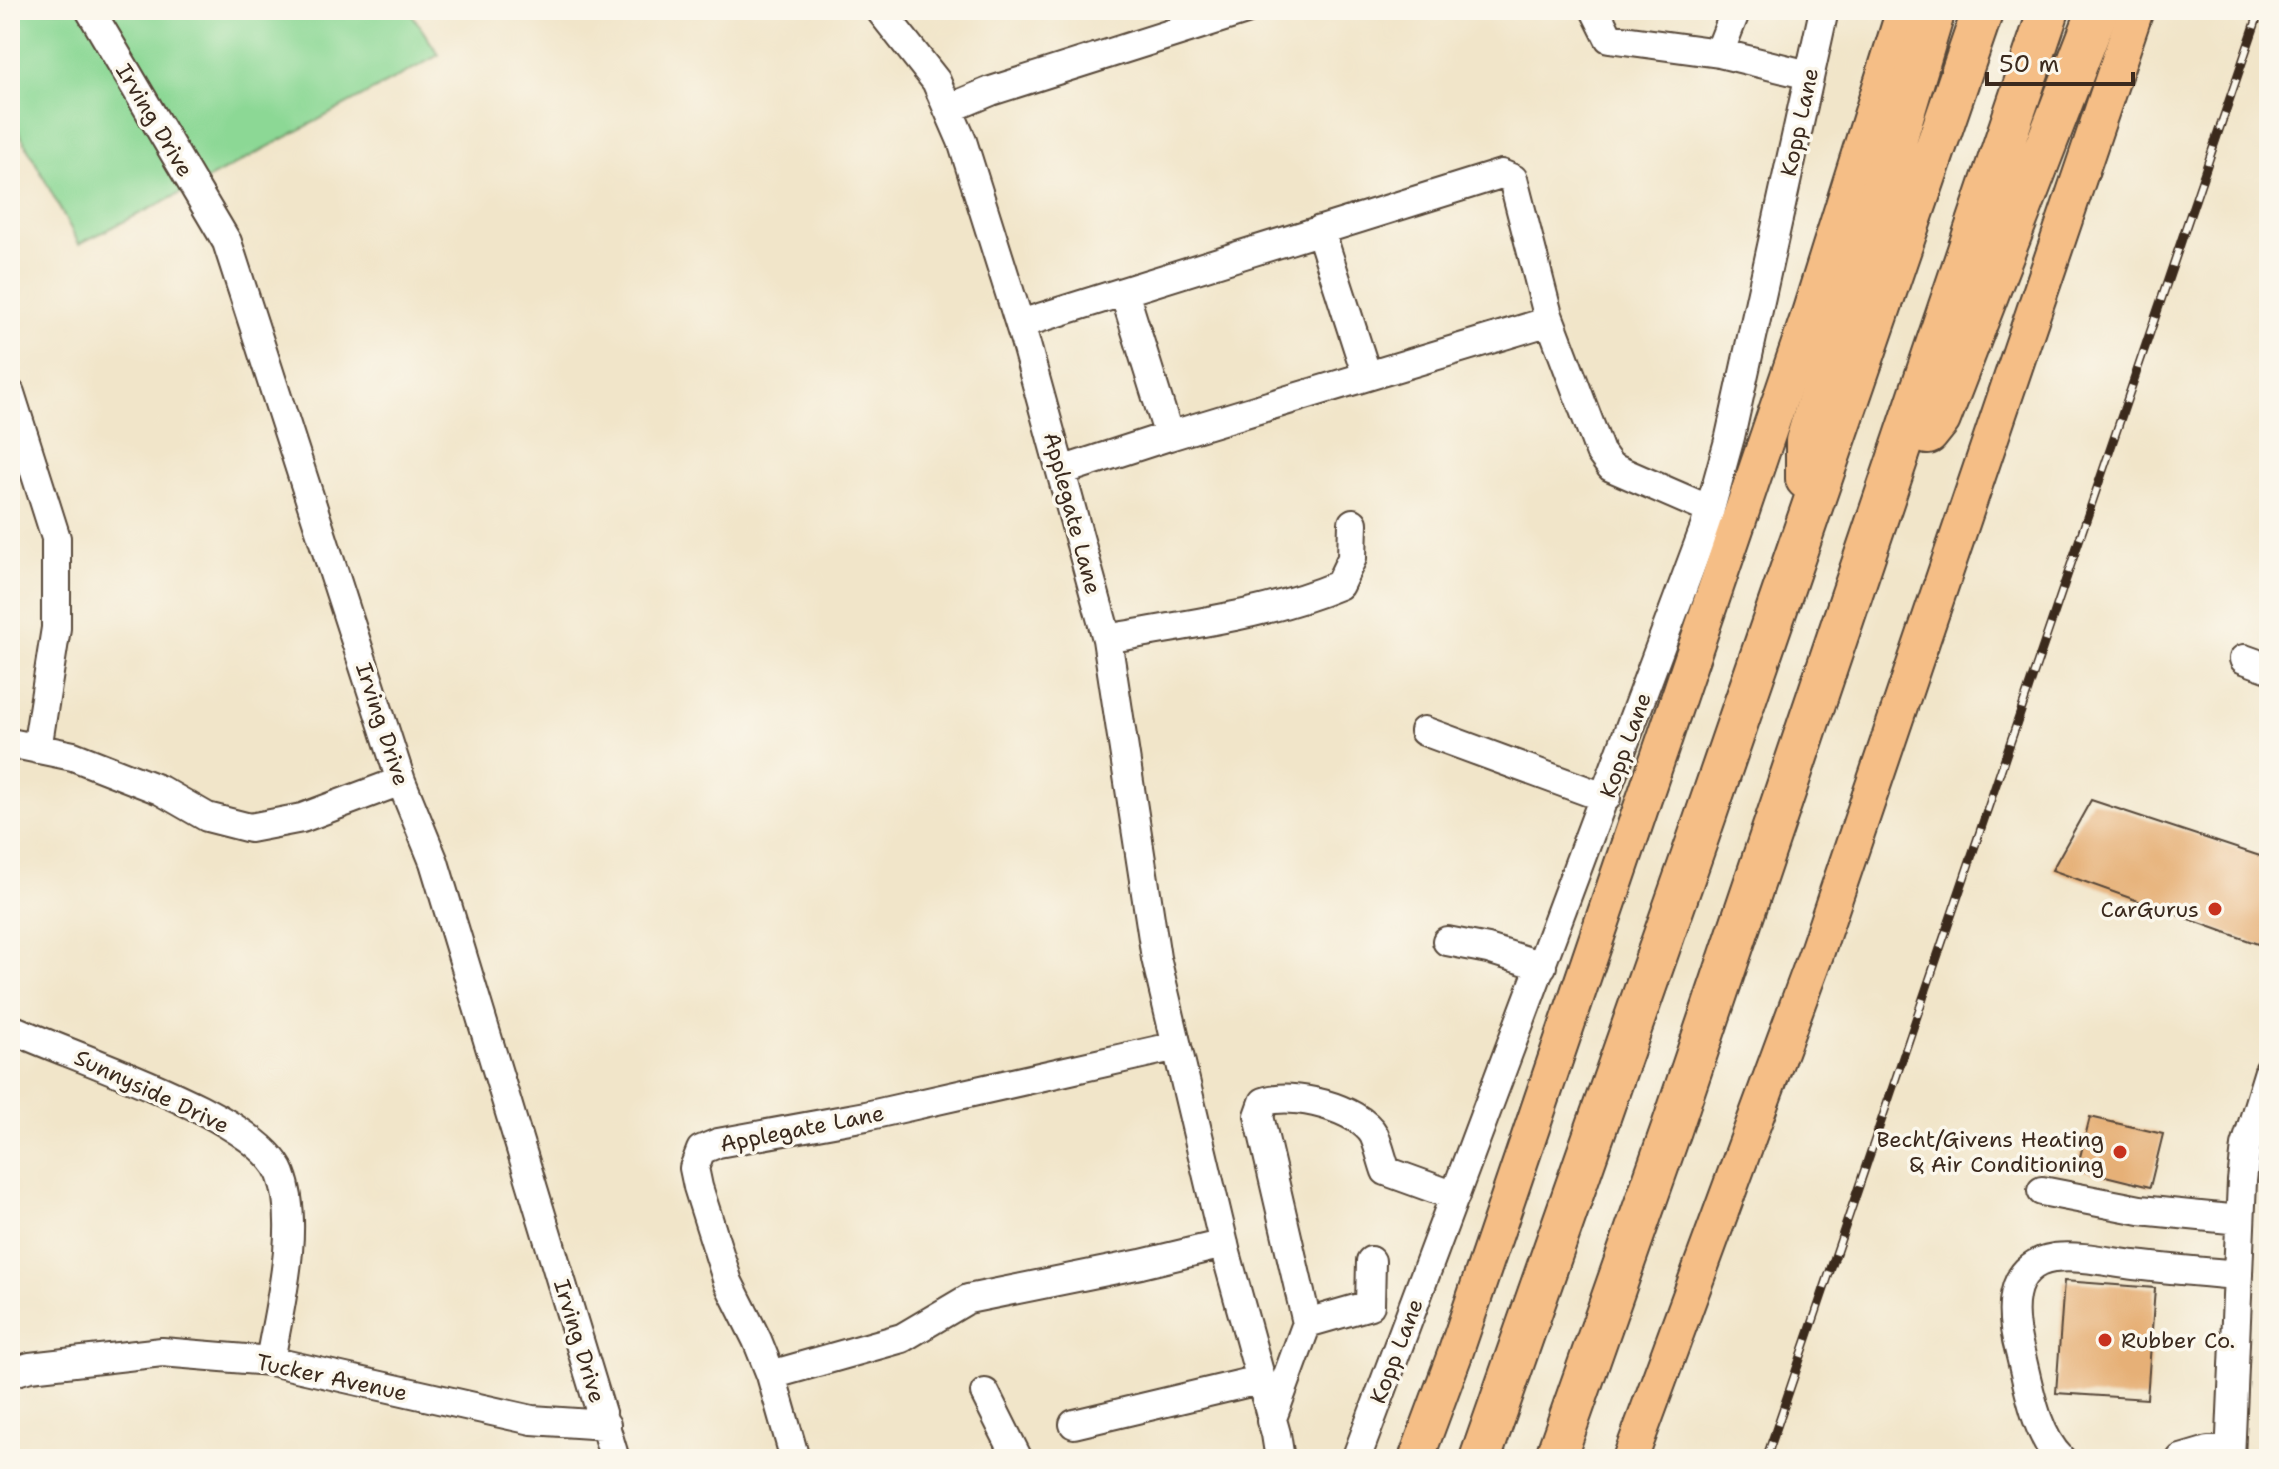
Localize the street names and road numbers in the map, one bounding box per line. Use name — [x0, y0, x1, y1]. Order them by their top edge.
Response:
street label: Irving Drive — [109, 58, 200, 182]
street label: Kopp Lane — [1774, 65, 1825, 179]
street label: Applegate Lane — [1037, 429, 1108, 597]
street label: Irving Drive — [349, 659, 416, 789]
street label: Kopp Lane — [1593, 688, 1658, 802]
street label: Sunnyside Drive — [70, 1043, 234, 1140]
street label: Applegate Lane — [718, 1098, 887, 1159]
street label: Irving Drive — [547, 1276, 612, 1406]
street label: Kopp Lane — [1363, 1295, 1430, 1408]
street label: Tucker Avenue — [254, 1347, 410, 1408]

